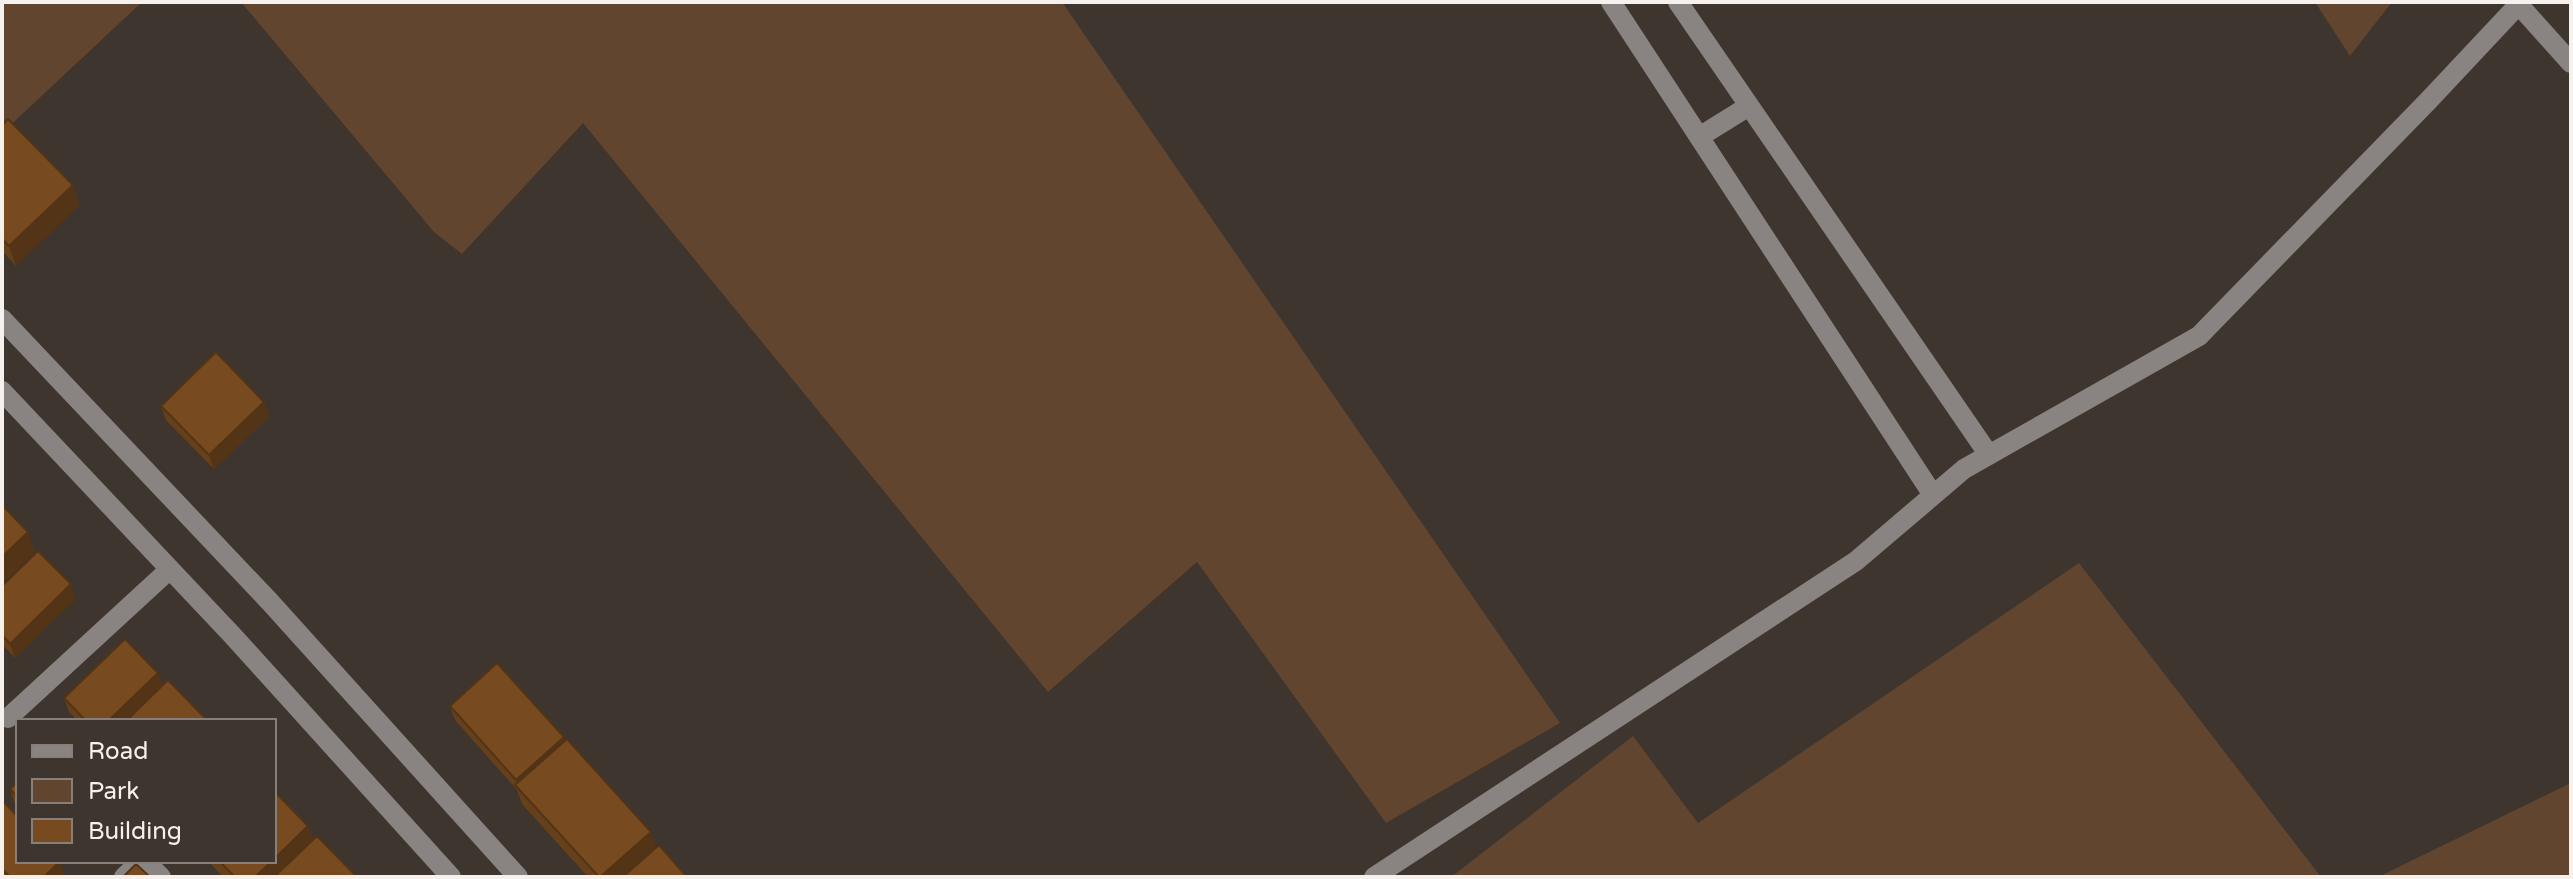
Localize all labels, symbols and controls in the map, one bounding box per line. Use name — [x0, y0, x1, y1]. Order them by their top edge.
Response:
legend — [16, 719, 276, 863]
text: Road — [88, 737, 148, 766]
text: Park — [88, 777, 139, 806]
text: Building — [88, 817, 182, 846]

